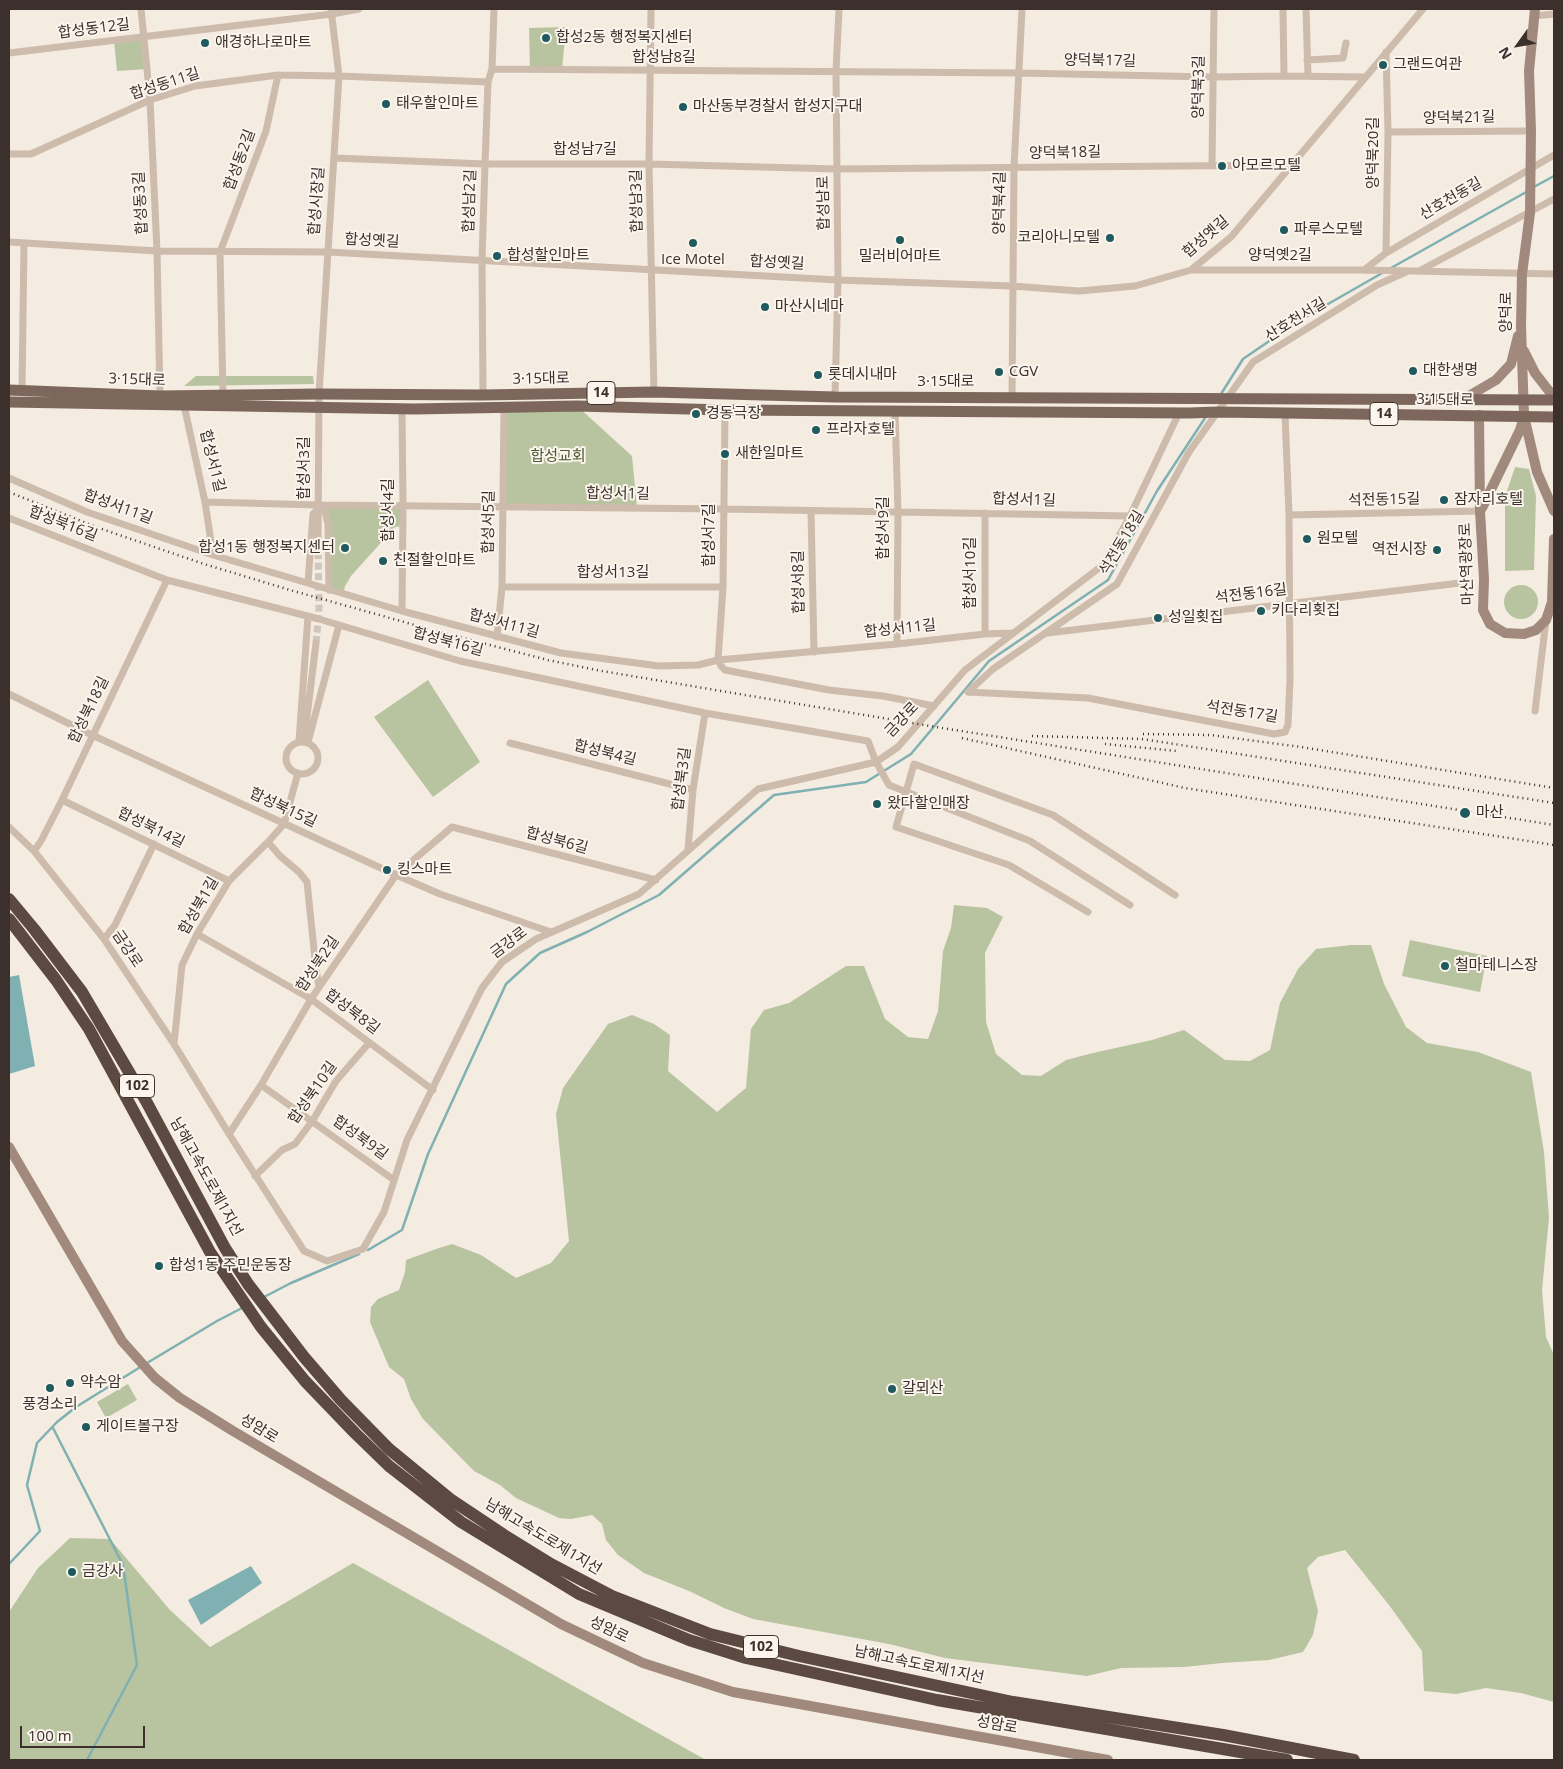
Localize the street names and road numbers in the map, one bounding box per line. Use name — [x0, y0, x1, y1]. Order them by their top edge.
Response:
street label: 합성동12길 — [57, 16, 131, 42]
street label: 합성남8길 — [632, 49, 696, 67]
street label: 양덕북17길 — [1064, 51, 1136, 71]
street label: 양덕북3길 — [1189, 55, 1209, 119]
street label: 합성동11길 — [128, 64, 202, 104]
street label: 양덕북21길 — [1423, 108, 1495, 128]
street label: 양덕북20길 — [1365, 117, 1383, 189]
street label: 합성동2길 — [221, 127, 259, 193]
street label: 합성남7길 — [553, 141, 617, 159]
street label: 양덕북18길 — [1029, 143, 1101, 163]
street label: 합성시장길 — [306, 166, 328, 236]
street label: 합성남2길 — [460, 169, 480, 233]
street label: 합성남3길 — [627, 169, 647, 233]
street label: 합성동3길 — [130, 171, 152, 235]
street label: 양덕북4길 — [990, 171, 1010, 235]
street label: 산호천동길 — [1417, 174, 1485, 224]
street label: 합성남로 — [815, 175, 833, 231]
street label: 합성옛길 — [1179, 212, 1233, 262]
street label: 합성옛길 — [344, 231, 400, 251]
street label: 양덕옛2길 — [1248, 247, 1312, 265]
street label: 합성옛길 — [749, 253, 805, 273]
street label: 양덕로 — [1498, 291, 1516, 333]
street label: 산호천서길 — [1262, 294, 1330, 346]
street label: 3·15대로 — [108, 370, 166, 390]
street label: 3·15대로 — [512, 370, 570, 388]
street label: 3·15대로 — [917, 373, 975, 391]
road number: 14 — [587, 382, 615, 404]
street label: 3·15대로 — [1416, 391, 1474, 409]
road number: 14 — [1370, 402, 1398, 426]
street label: 합성서1길 — [196, 428, 228, 494]
street label: 합성서3길 — [296, 436, 314, 500]
street label: 합성서4길 — [380, 478, 398, 542]
street label: 합성서1길 — [586, 484, 650, 504]
street label: 합성서11길 — [81, 486, 155, 528]
street label: 합성서5길 — [479, 490, 499, 554]
street label: 합성서1길 — [992, 490, 1056, 510]
street label: 석전동15길 — [1348, 490, 1420, 510]
street label: 합성서9길 — [875, 496, 893, 560]
street label: 합성북16길 — [26, 503, 100, 545]
street label: 합성서7길 — [701, 503, 719, 567]
street label: 석전동18길 — [1096, 507, 1148, 579]
street label: 마산역광장로 — [1457, 522, 1477, 606]
street label: 합성서10길 — [962, 537, 980, 609]
street label: 합성서8길 — [789, 550, 809, 614]
street label: 합성서13길 — [577, 564, 649, 582]
street label: 석전동16길 — [1214, 581, 1288, 607]
street label: 합성서11길 — [467, 606, 541, 642]
street label: 합성서11길 — [863, 616, 937, 642]
street label: 합성북16길 — [411, 624, 485, 660]
street label: 합성북18길 — [65, 674, 113, 746]
street label: 석전동17길 — [1205, 697, 1279, 727]
street label: 금강로 — [881, 699, 923, 741]
street label: 합성북4길 — [572, 737, 638, 769]
street label: 합성북3길 — [669, 746, 695, 812]
street label: 합성북15길 — [246, 785, 320, 831]
street label: 합성북14길 — [115, 804, 187, 852]
street label: 합성북6길 — [524, 824, 590, 858]
street label: 합성북1길 — [175, 874, 223, 938]
street label: 금강로 — [487, 923, 531, 963]
street label: 금강로 — [108, 927, 146, 971]
street label: 합성북2길 — [293, 933, 343, 995]
street label: 합성북8길 — [321, 986, 383, 1038]
street label: 합성북10길 — [285, 1058, 341, 1128]
road number: 102 — [120, 1074, 154, 1098]
street label: 합성북9길 — [329, 1112, 391, 1164]
street label: 남해고속도로제1지선 — [166, 1115, 246, 1239]
street label: 성암로 — [237, 1411, 281, 1447]
street label: 남해고속도로제1지선 — [481, 1495, 605, 1579]
street label: 성암로 — [586, 1613, 632, 1647]
road number: 102 — [744, 1635, 778, 1658]
street label: 남해고속도로제1지선 — [852, 1642, 986, 1688]
street label: 성암로 — [975, 1713, 1019, 1737]

